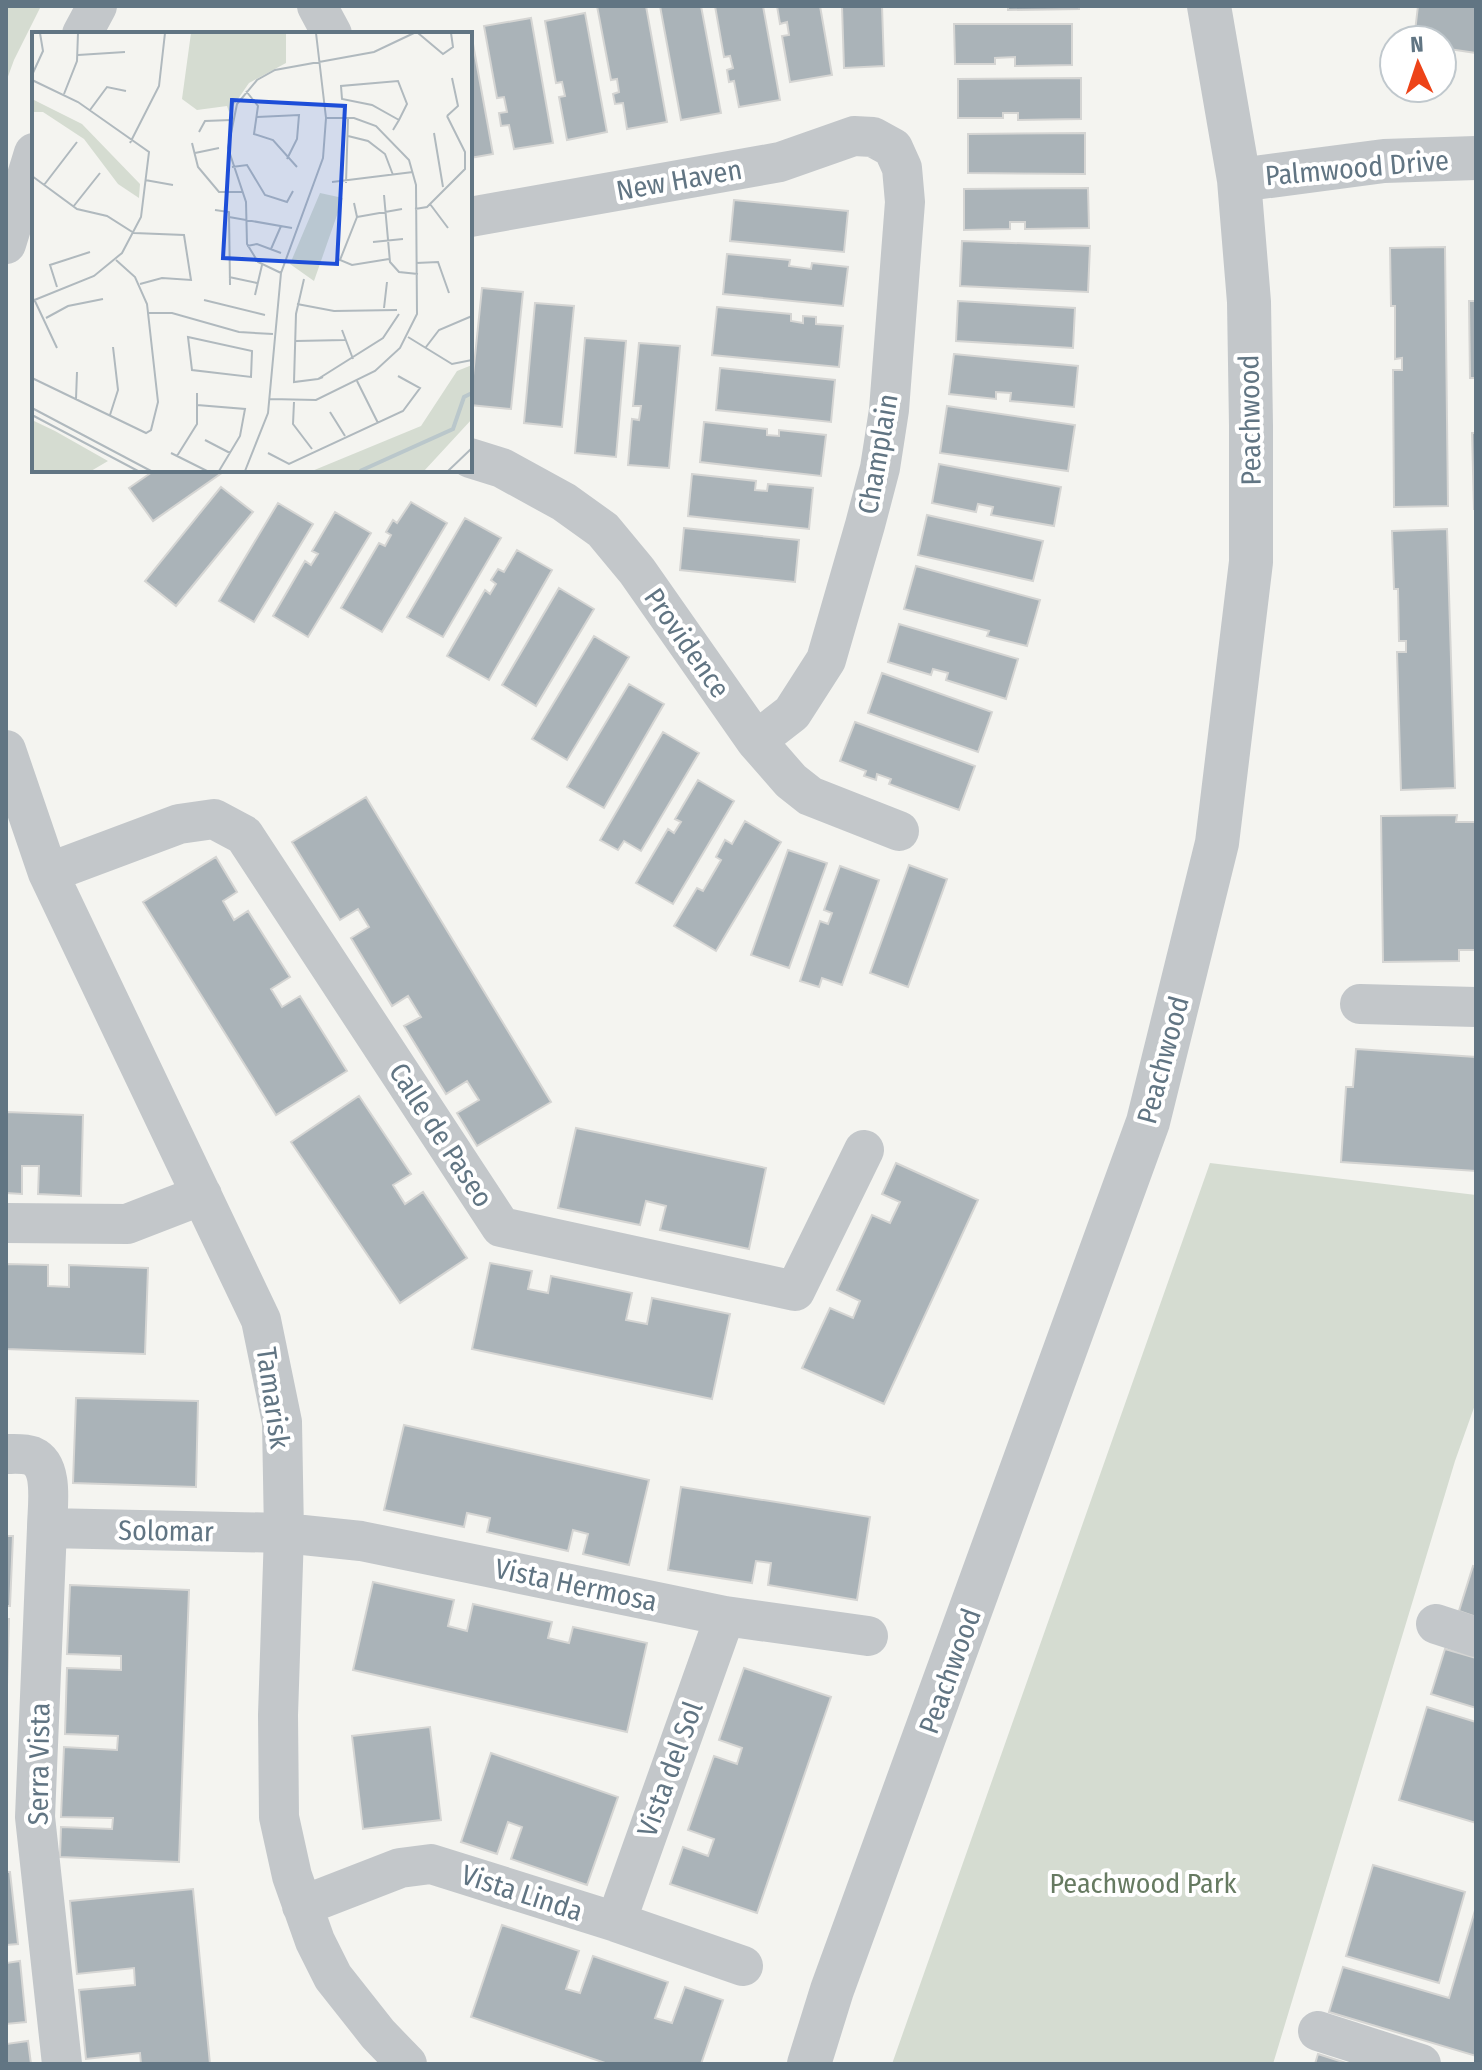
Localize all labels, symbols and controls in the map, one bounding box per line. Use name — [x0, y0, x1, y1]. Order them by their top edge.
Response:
north arrow — [1378, 24, 1458, 104]
text: N — [1410, 31, 1424, 58]
inset map — [32, 32, 472, 472]
street label: Palmwood Drive — [1264, 144, 1450, 192]
street label: New Haven — [614, 153, 744, 207]
street label: Peachwood — [1232, 354, 1268, 486]
street label: Champlain — [851, 391, 905, 517]
street label: Providence — [637, 582, 737, 704]
street label: Peachwood — [1130, 993, 1196, 1127]
street label: Calle de Paseo — [382, 1057, 500, 1213]
street label: Tamarisk — [250, 1345, 297, 1452]
street label: Solomar — [118, 1514, 214, 1548]
street label: Vista Hermosa — [492, 1552, 660, 1618]
street label: Peachwood — [912, 1604, 988, 1738]
street label: Vista del Sol — [630, 1697, 710, 1841]
street label: Serra Vista — [21, 1702, 57, 1826]
street label: Vista Linda — [457, 1858, 587, 1928]
park label: Peachwood Park — [1050, 1867, 1237, 1900]

